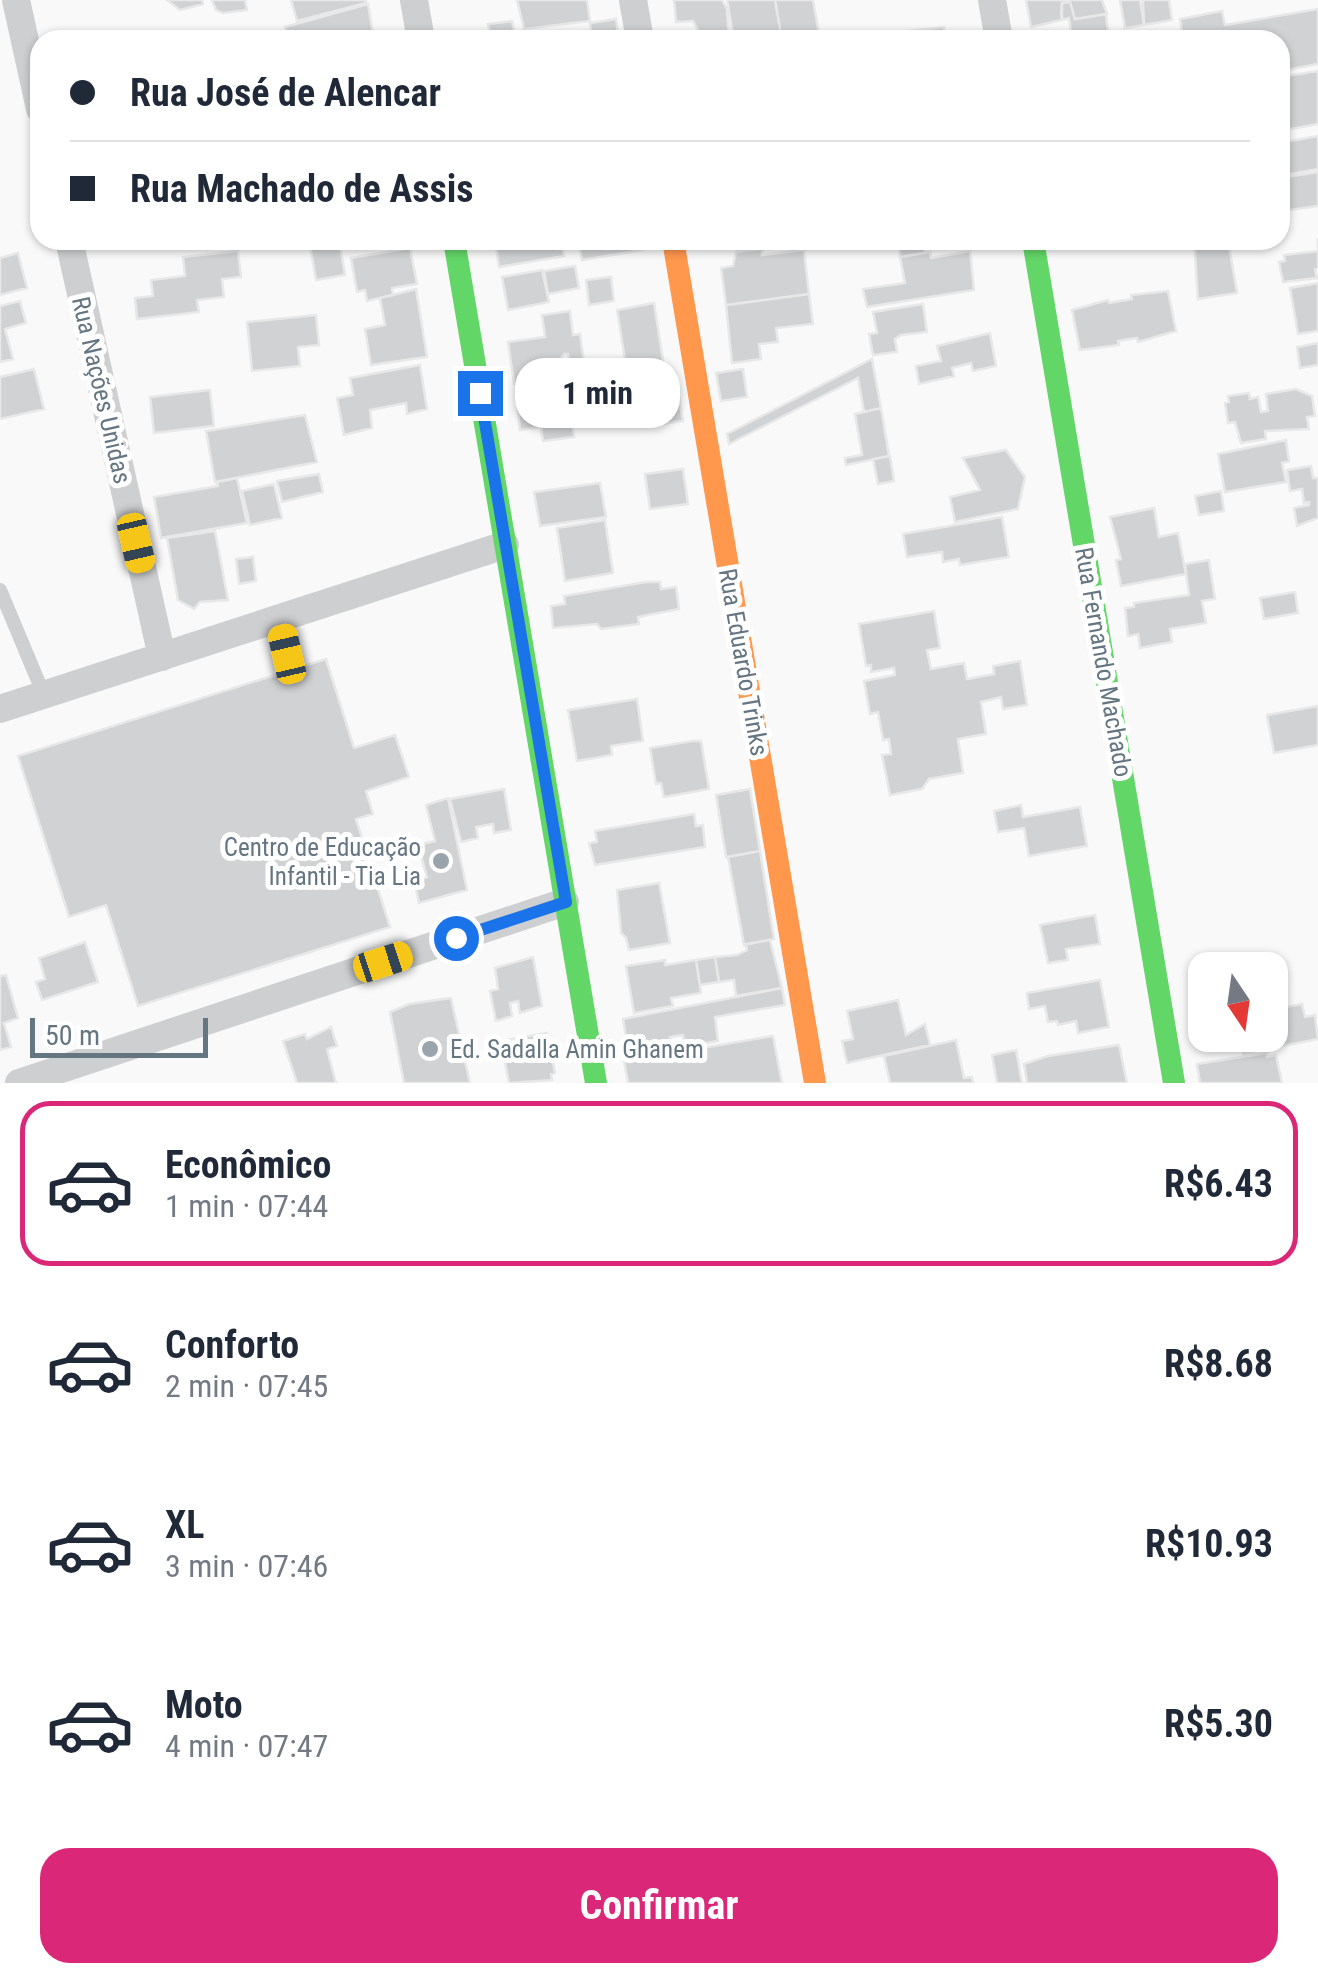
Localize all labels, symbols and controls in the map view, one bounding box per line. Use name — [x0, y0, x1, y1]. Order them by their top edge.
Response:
text: Rua José de Alencar — [130, 71, 441, 115]
text: Rua Machado de Assis — [130, 167, 473, 211]
street label: Rua Nações Unidas — [66, 294, 137, 487]
callout: 1 min — [515, 358, 680, 428]
route end — [458, 371, 503, 416]
text: 1 min — [562, 374, 633, 412]
car — [115, 510, 157, 576]
street label: Rua Fernando Machado — [1069, 545, 1138, 779]
street label: Rua Eduardo Trinks — [713, 566, 774, 758]
car — [266, 621, 308, 687]
place label: Centro de Educação Infantil - Tia Lia — [224, 833, 421, 891]
marker: Centro de Educação Infantil - Tia Lia — [430, 850, 452, 872]
route start — [434, 916, 479, 961]
car — [350, 938, 416, 986]
north arrow — [1188, 952, 1288, 1052]
map controls — [1188, 952, 1288, 1052]
scale bar — [30, 1013, 208, 1058]
text: 50 m — [45, 1019, 100, 1052]
place label: Ed. Sadalla Amin Ghanem — [450, 1035, 704, 1064]
marker: Ed. Sadalla Amin Ghanem — [419, 1038, 441, 1060]
icon: car — [45, 1139, 135, 1229]
text: Econômico — [165, 1143, 331, 1187]
text: R$6.43 — [1164, 1162, 1273, 1206]
text: 1 min · 07:44 — [165, 1187, 328, 1225]
icon: car — [45, 1319, 135, 1409]
text: Conforto — [165, 1323, 299, 1367]
text: R$8.68 — [1164, 1342, 1273, 1386]
text: 2 min · 07:45 — [165, 1367, 328, 1405]
icon: car — [45, 1499, 135, 1589]
text: XL — [165, 1503, 204, 1547]
text: R$10.93 — [1145, 1522, 1273, 1566]
text: 3 min · 07:46 — [165, 1547, 328, 1585]
icon: car — [45, 1679, 135, 1769]
text: Moto — [165, 1683, 243, 1727]
text: R$5.30 — [1164, 1702, 1273, 1746]
text: 4 min · 07:47 — [165, 1727, 328, 1765]
button: Confirmar — [40, 1848, 1278, 1963]

